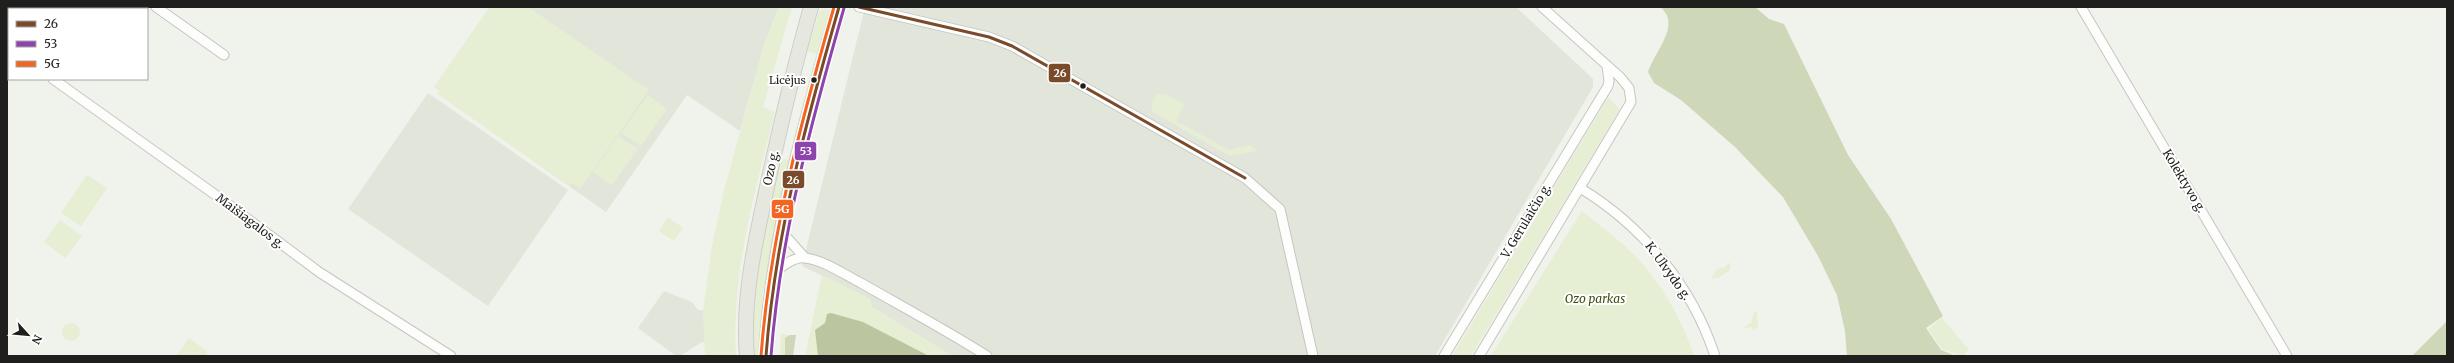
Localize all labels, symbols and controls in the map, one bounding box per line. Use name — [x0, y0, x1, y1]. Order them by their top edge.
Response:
legend — [8, 8, 148, 80]
text: 26 — [44, 16, 58, 31]
text: 53 — [44, 36, 57, 51]
text: 5G — [44, 56, 60, 71]
line badge: 26 — [1048, 63, 1071, 83]
text: 26 — [1053, 66, 1067, 80]
place label: Licėjus — [769, 73, 806, 87]
marker: Licėjus — [809, 75, 819, 85]
unlabelled marker — [1078, 81, 1088, 91]
line badge: 53 — [794, 141, 817, 161]
text: 53 — [800, 144, 812, 158]
street label: Kolektyvo g. — [2160, 146, 2209, 215]
street label: Ozo g. — [760, 149, 781, 187]
line badge: 26 — [782, 170, 805, 189]
text: 26 — [786, 173, 800, 187]
street label: V. Gerulaičio g. — [1497, 181, 1554, 262]
street label: Maišiagalos g. — [213, 190, 287, 251]
line badge: 5G — [771, 199, 794, 219]
text: 5G — [775, 202, 789, 216]
street label: K. Ulvydo g. — [1642, 239, 1694, 303]
park label: Ozo parkas — [1565, 291, 1625, 306]
north arrow — [8, 315, 48, 355]
text: N — [29, 332, 45, 347]

